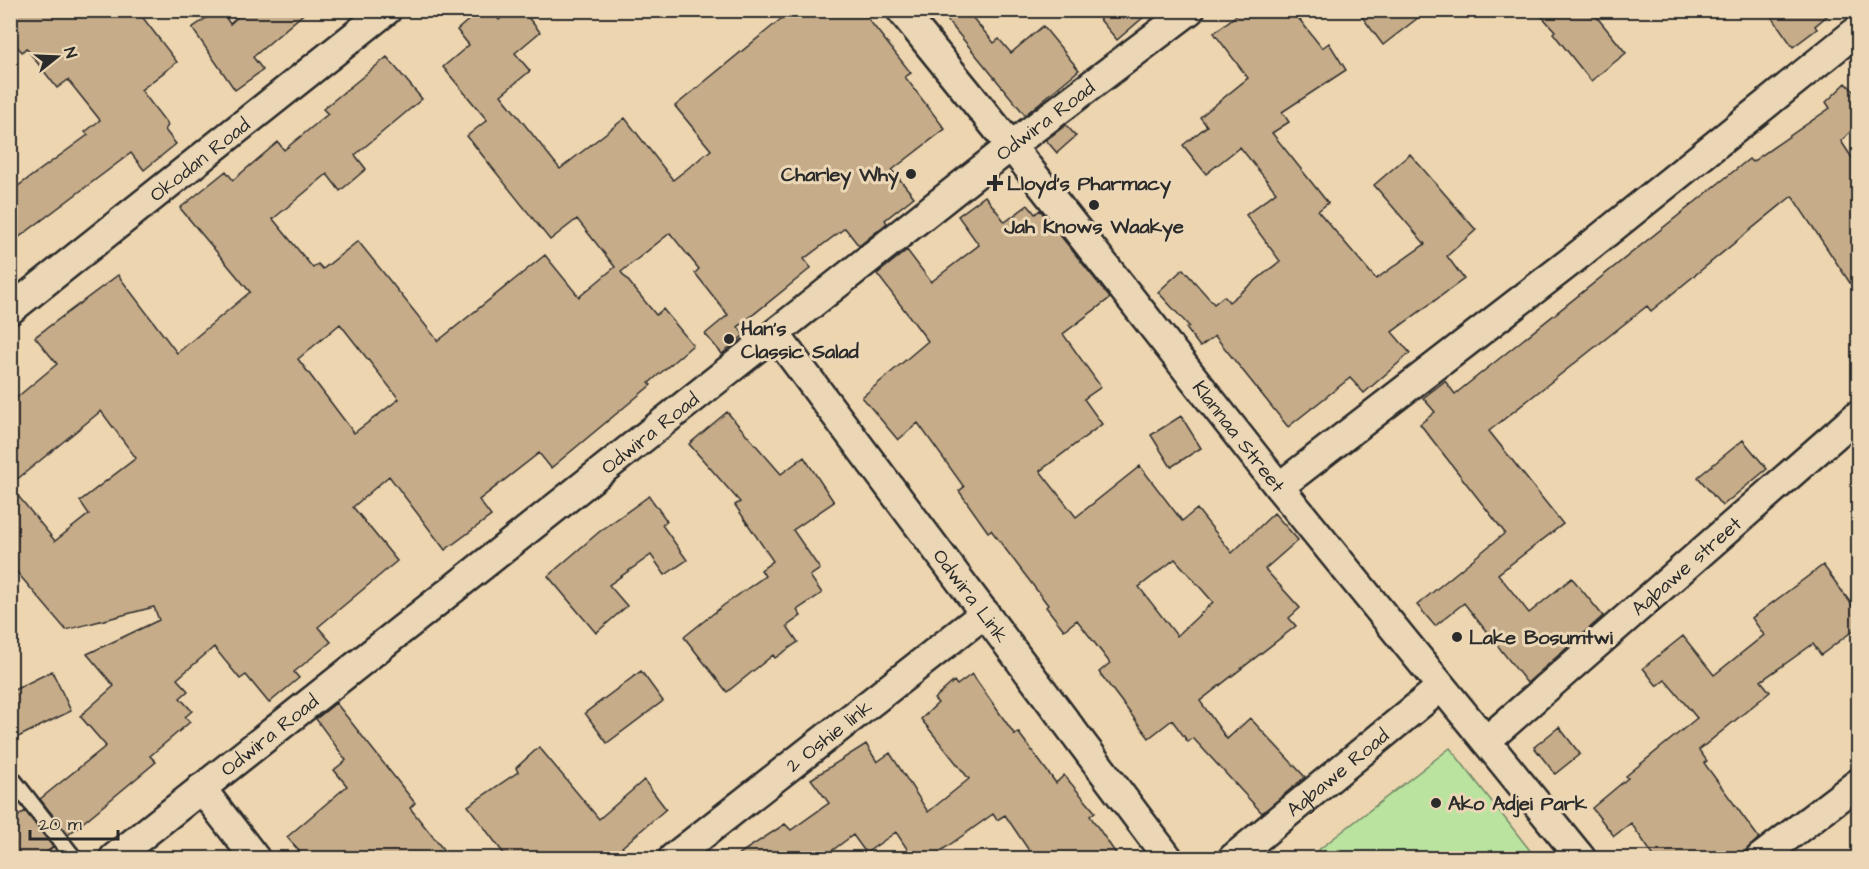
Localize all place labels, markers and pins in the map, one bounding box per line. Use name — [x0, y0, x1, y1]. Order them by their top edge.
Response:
place label: Charley Why — [781, 161, 899, 190]
marker: Charley Why — [904, 167, 918, 181]
place label: Lloyd's Pharmacy — [1007, 170, 1171, 199]
marker: Lloyd's Pharmacy — [988, 176, 1002, 190]
marker: Jah Knows Waakye — [1087, 198, 1101, 212]
place label: Jah Knows Waakye — [1003, 213, 1184, 242]
place label: Han's Classic Salad — [741, 315, 860, 366]
marker: Han's Classic Salad — [722, 332, 736, 346]
place label: Lake Bosumtwi — [1469, 624, 1614, 652]
marker: Lake Bosumtwi — [1450, 630, 1464, 644]
place label: Ako Adjei Park — [1448, 790, 1588, 818]
marker: Ako Adjei Park — [1429, 796, 1443, 810]

